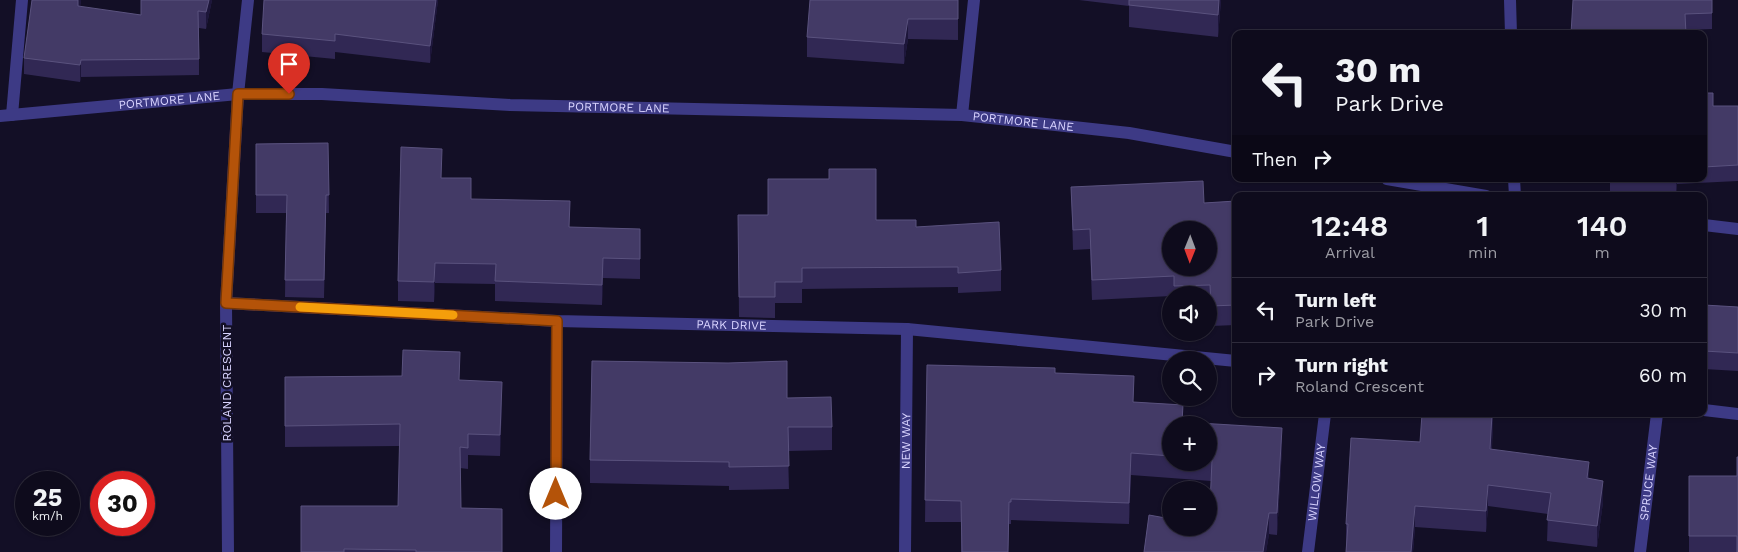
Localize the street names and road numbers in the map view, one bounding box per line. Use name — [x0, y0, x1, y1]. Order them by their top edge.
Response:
street label: PORTMORE LANE — [118, 89, 221, 112]
street label: PORTMORE LANE — [568, 99, 670, 116]
street label: PORTMORE LANE — [972, 109, 1075, 134]
street label: PARK DRIVE — [696, 317, 767, 333]
street label: ROLAND CRESCENT — [220, 324, 234, 442]
street label: NEW WAY — [899, 413, 913, 469]
street label: WILLOW WAY — [1305, 443, 1328, 522]
street label: SPRUCE WAY — [1637, 444, 1660, 521]

